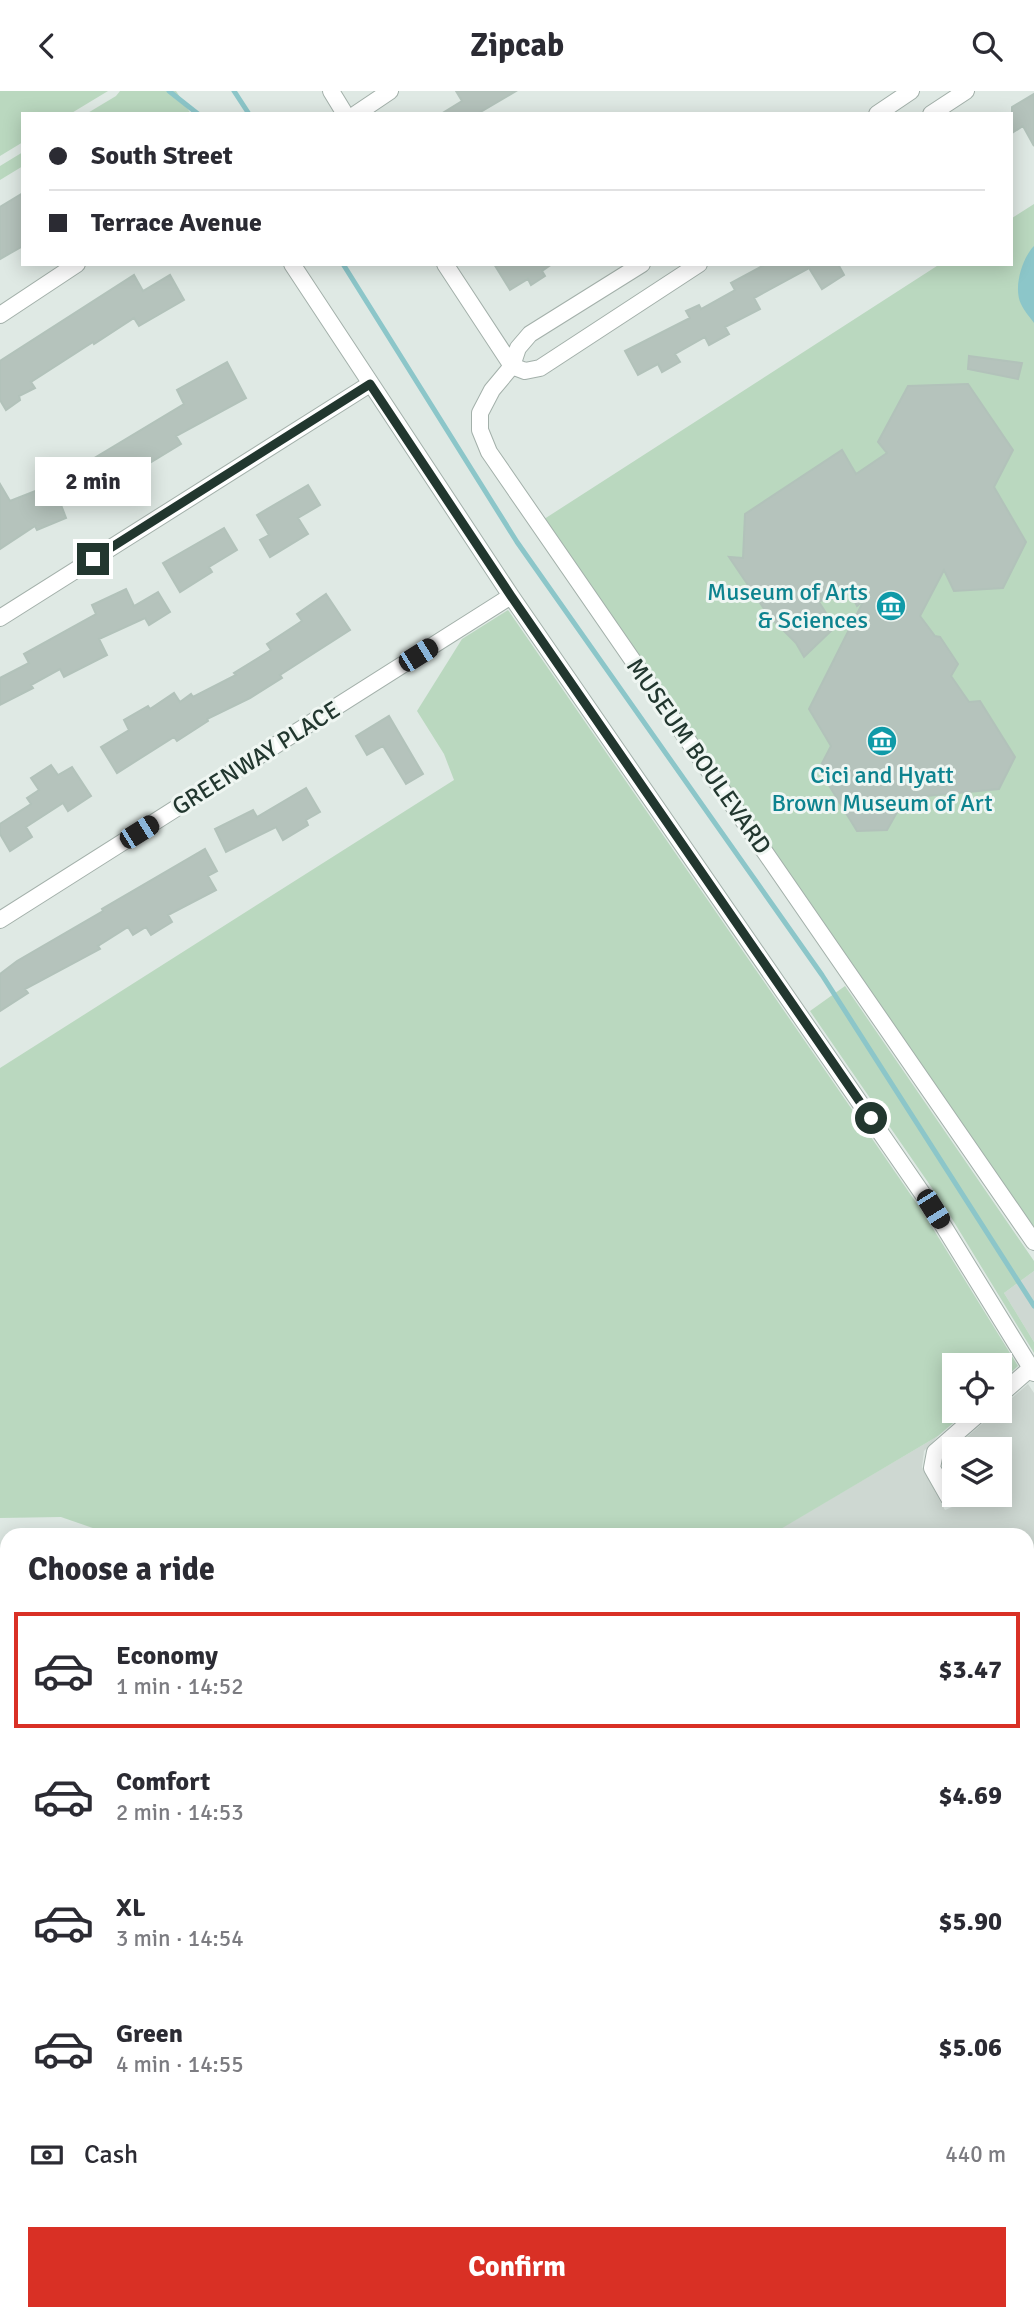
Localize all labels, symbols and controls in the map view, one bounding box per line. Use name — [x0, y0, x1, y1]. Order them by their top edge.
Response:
text: Zipcab — [470, 26, 564, 65]
icon: back — [28, 27, 66, 65]
icon: search — [968, 27, 1006, 65]
text: South Street — [91, 140, 233, 172]
text: Terrace Avenue — [91, 207, 262, 239]
callout: 2 min — [35, 457, 151, 507]
text: 2 min — [65, 467, 121, 496]
route end — [77, 543, 109, 575]
place label: Museum of Arts & Sciences — [707, 577, 868, 635]
museum icon: Museum of Arts & Sciences — [874, 589, 908, 623]
car — [395, 635, 442, 675]
street label: MUSEUM BOULEVARD — [620, 652, 778, 860]
street label: GREENWAY PLACE — [167, 694, 345, 822]
museum icon: Cici and Hyatt Brown Museum of Art — [865, 724, 899, 758]
place label: Cici and Hyatt Brown Museum of Art — [771, 760, 993, 818]
car — [116, 812, 163, 852]
route start — [855, 1102, 887, 1134]
car — [913, 1186, 954, 1232]
map controls — [942, 1353, 1012, 1507]
button: locate — [942, 1353, 1012, 1423]
button: layers — [942, 1437, 1012, 1507]
text: Choose a ride — [28, 1550, 215, 1589]
icon: car — [32, 1639, 95, 1702]
text: Economy — [116, 1640, 218, 1672]
text: $3.47 — [938, 1654, 1002, 1686]
text: 1 min · 14:52 — [116, 1672, 244, 1701]
icon: car — [32, 1765, 95, 1828]
text: Comfort — [116, 1766, 210, 1798]
text: $4.69 — [938, 1780, 1002, 1812]
text: 2 min · 14:53 — [116, 1798, 244, 1827]
icon: car — [32, 1891, 95, 1954]
text: XL — [116, 1892, 146, 1924]
text: $5.90 — [938, 1906, 1002, 1938]
text: 3 min · 14:54 — [116, 1924, 244, 1953]
icon: car — [32, 2017, 95, 2080]
text: Green — [116, 2018, 183, 2050]
text: $5.06 — [938, 2032, 1002, 2064]
text: 4 min · 14:55 — [116, 2050, 244, 2079]
icon: cash — [28, 2136, 66, 2174]
text: Cash — [84, 2139, 138, 2171]
text: 440 m — [945, 2140, 1006, 2169]
button: Confirm — [28, 2227, 1006, 2307]

